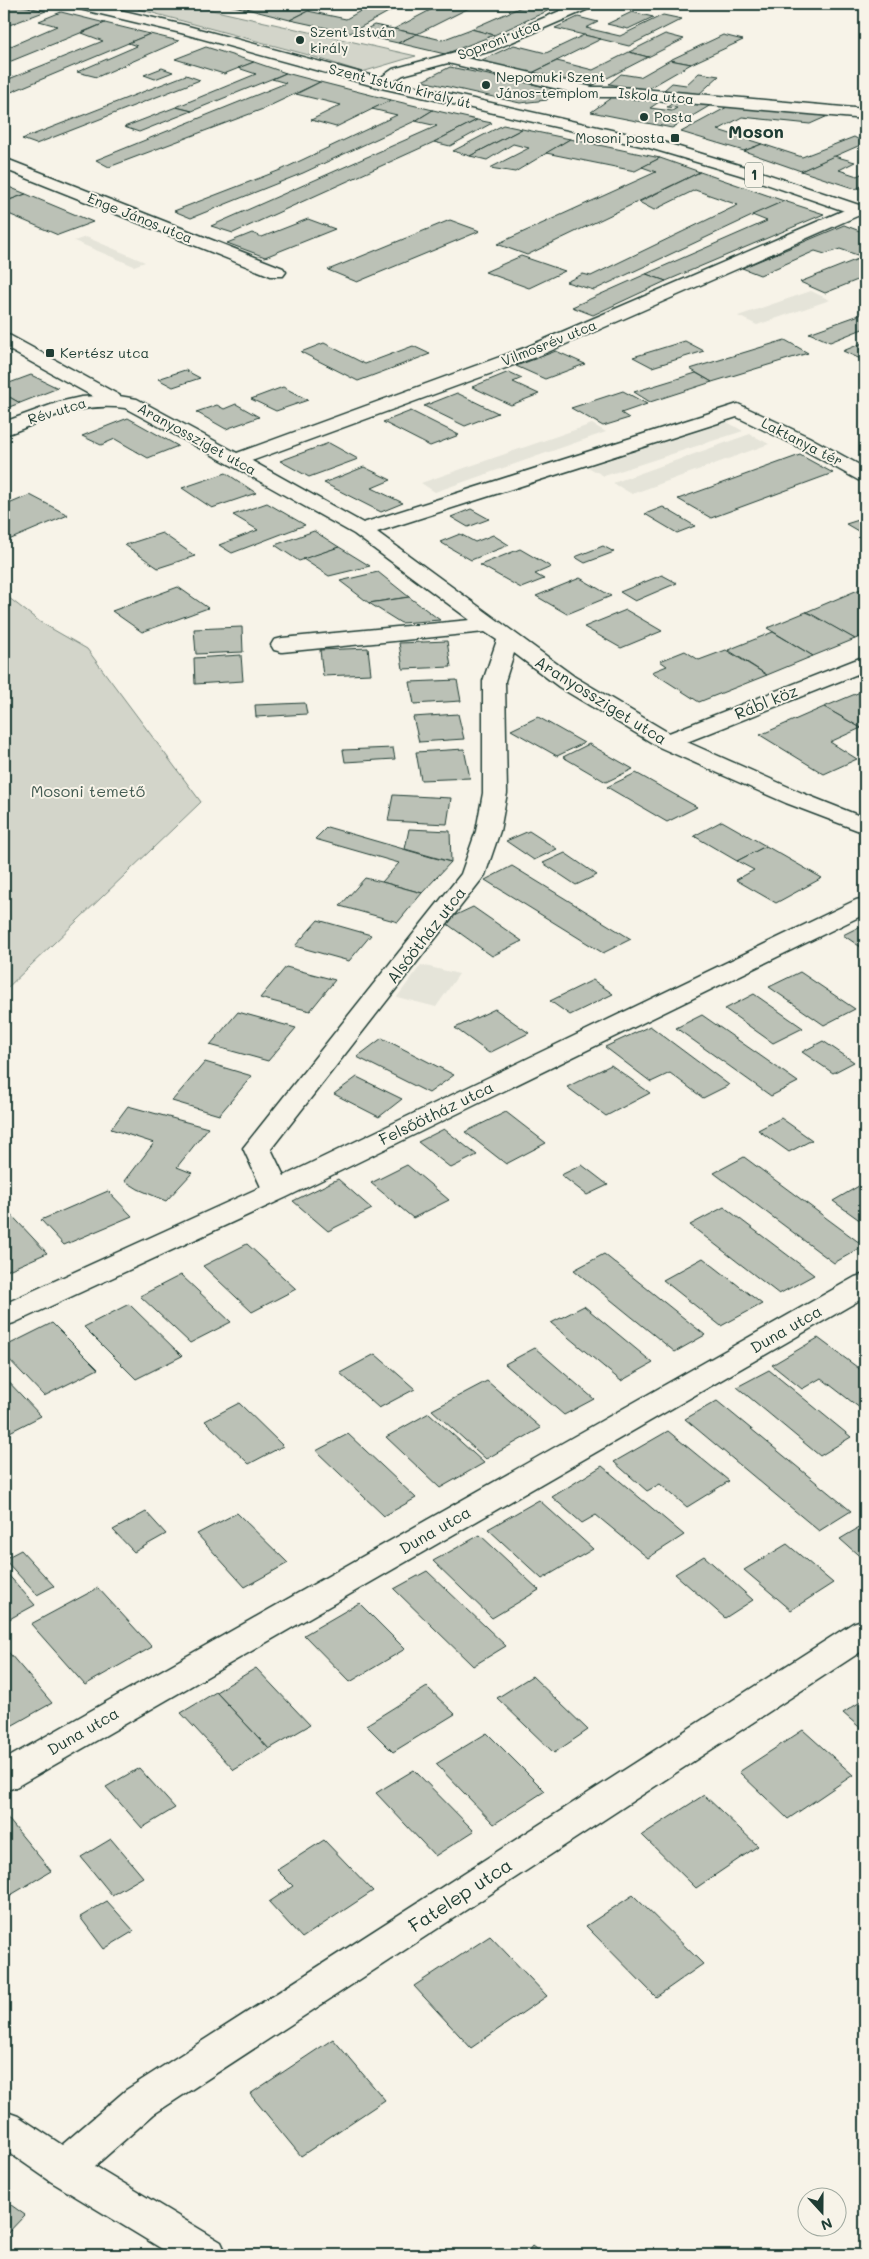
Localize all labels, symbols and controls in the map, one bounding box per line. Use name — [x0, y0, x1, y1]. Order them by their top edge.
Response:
street label: Soproni utca — [455, 15, 543, 64]
place label: Szent István király — [310, 22, 395, 57]
marker: Szent István király — [294, 34, 306, 46]
street label: Szent István király út — [327, 59, 473, 112]
place label: Nepomuki Szent János-templom — [496, 67, 605, 102]
marker: Nepomuki Szent János-templom — [480, 79, 492, 91]
street label: Iskola utca — [617, 83, 695, 108]
place label: Posta — [654, 107, 693, 126]
marker: Posta — [638, 111, 650, 123]
district label: Moson — [728, 119, 784, 143]
place label: Mosoni posta — [575, 128, 665, 147]
marker: Mosoni posta — [669, 132, 681, 144]
road number: 1 — [745, 162, 763, 188]
street label: Enge János utca — [85, 188, 195, 247]
street label: Vilmosrév utca — [498, 315, 599, 370]
place label: Kertész utca — [60, 343, 149, 362]
marker: Kertész utca — [44, 347, 56, 359]
street label: Rév utca — [25, 393, 88, 428]
street label: Aranyossziget utca — [135, 398, 260, 479]
street label: Laktanya tér — [758, 413, 846, 470]
street label: Aranyossziget utca — [531, 650, 671, 749]
street label: Rábl köz — [731, 679, 801, 724]
park label: Mosoni temető — [31, 780, 145, 801]
street label: Alsóötház utca — [381, 882, 470, 987]
street label: Felsőötház utca — [375, 1076, 497, 1149]
street label: Duna utca — [746, 1300, 825, 1357]
street label: Duna utca — [395, 1501, 474, 1558]
street label: Duna utca — [43, 1702, 122, 1759]
street label: Fatelep utca — [403, 1852, 516, 1937]
north arrow — [796, 2186, 846, 2236]
text: N — [818, 2214, 835, 2235]

